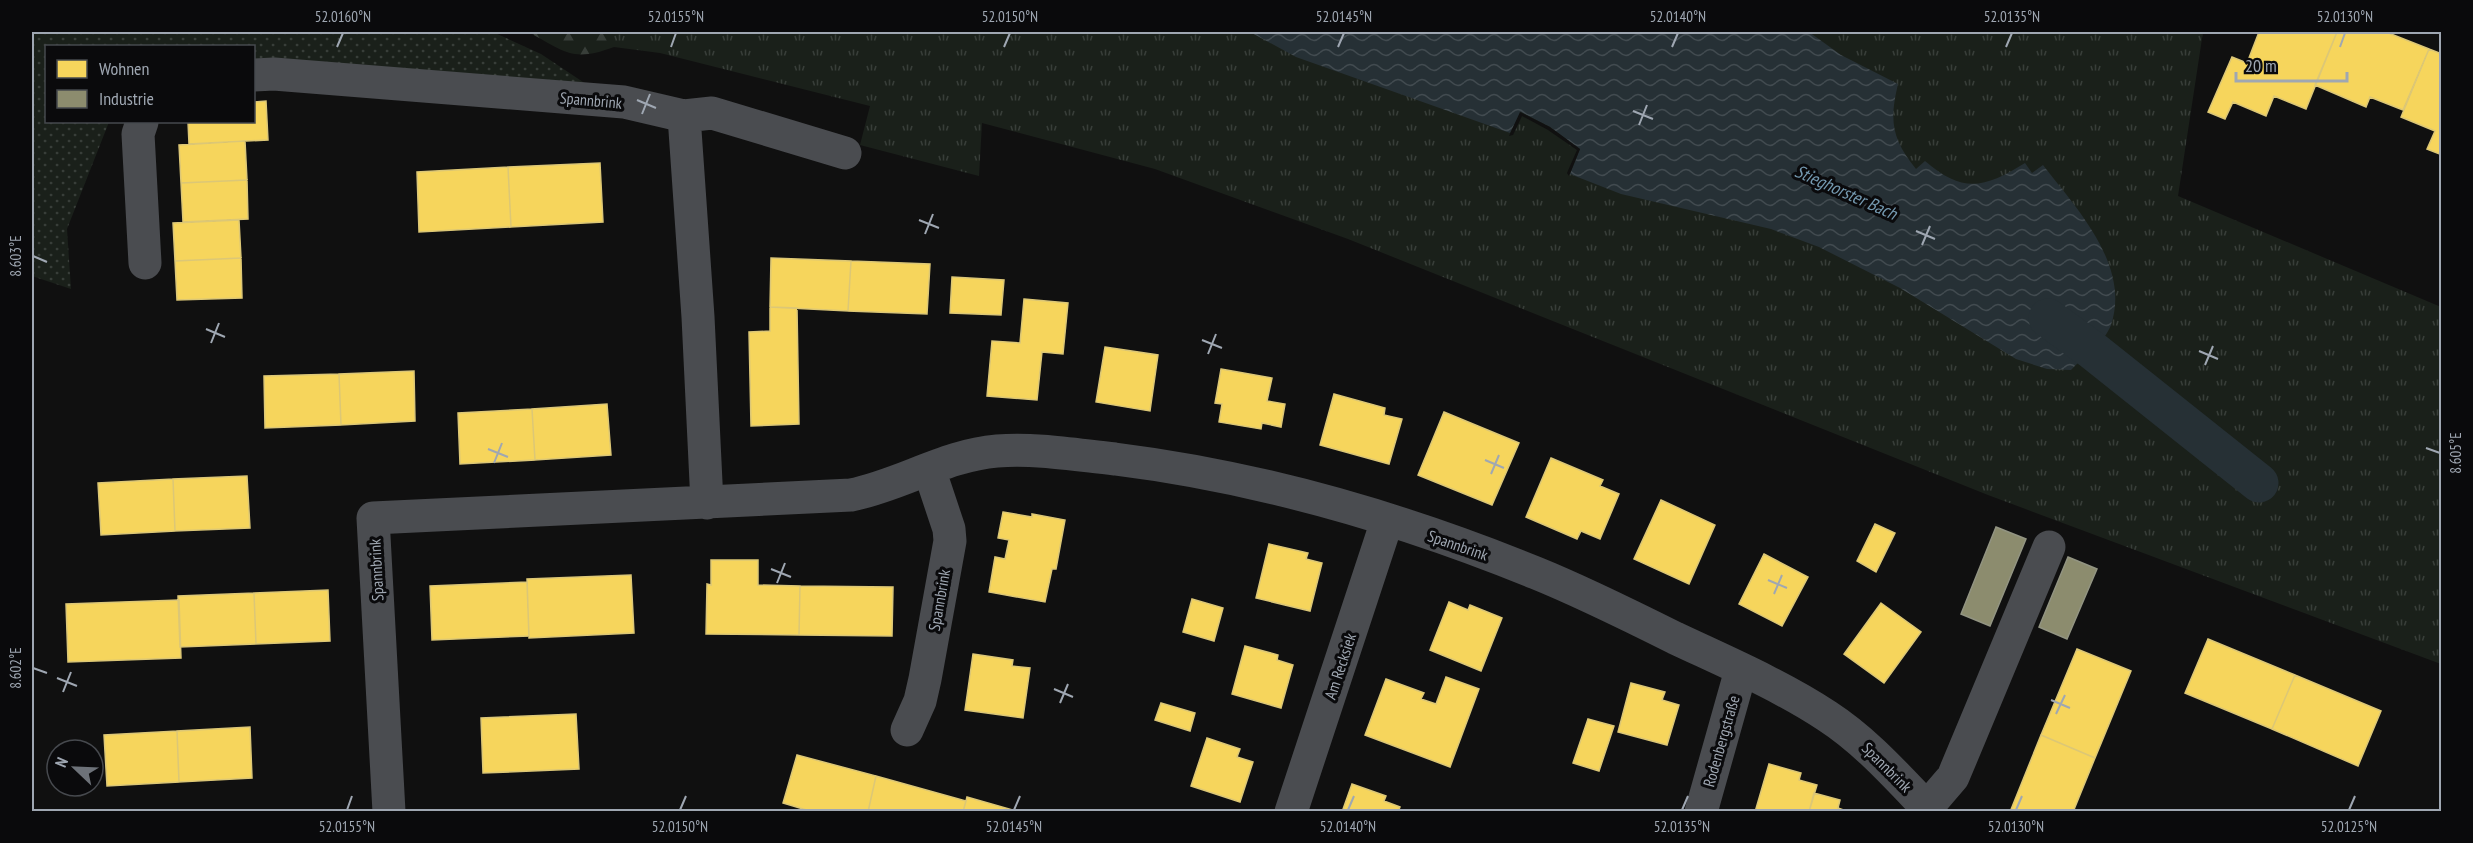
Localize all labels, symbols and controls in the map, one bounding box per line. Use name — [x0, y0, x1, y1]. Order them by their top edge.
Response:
text: 52.0160°N — [315, 7, 371, 26]
text: 52.0155°N — [648, 7, 704, 26]
text: 52.0150°N — [982, 7, 1038, 26]
text: 52.0145°N — [1316, 7, 1372, 26]
text: 52.0140°N — [1650, 7, 1706, 26]
text: 52.0135°N — [1984, 7, 2040, 26]
text: 52.0130°N — [2317, 7, 2373, 26]
legend — [45, 45, 255, 123]
scale bar — [2236, 45, 2347, 83]
text: 20 m — [2245, 54, 2277, 77]
text: Wohnen — [99, 57, 149, 80]
text: Industrie — [99, 87, 154, 110]
street label: Spannbrink — [559, 87, 624, 113]
water label: Stieghorster Bach — [1791, 159, 1902, 225]
text: 8.603°E — [6, 235, 25, 277]
text: 8.605°E — [2446, 432, 2465, 474]
street label: Spannbrink — [1425, 525, 1491, 565]
street label: Spannbrink — [364, 538, 388, 602]
street label: Spannbrink — [924, 567, 954, 632]
street label: Am Recksiek — [1320, 630, 1360, 702]
text: 8.602°E — [6, 647, 25, 689]
street label: Rodenbergstraße — [1698, 693, 1744, 789]
north arrow — [45, 738, 105, 798]
street label: Spannbrink — [1858, 738, 1917, 797]
text: N — [50, 754, 72, 770]
text: 52.0155°N — [319, 817, 375, 836]
text: 52.0150°N — [652, 817, 708, 836]
text: 52.0145°N — [986, 817, 1042, 836]
text: 52.0140°N — [1320, 817, 1376, 836]
text: 52.0135°N — [1654, 817, 1710, 836]
text: 52.0130°N — [1988, 817, 2044, 836]
text: 52.0125°N — [2321, 817, 2377, 836]

